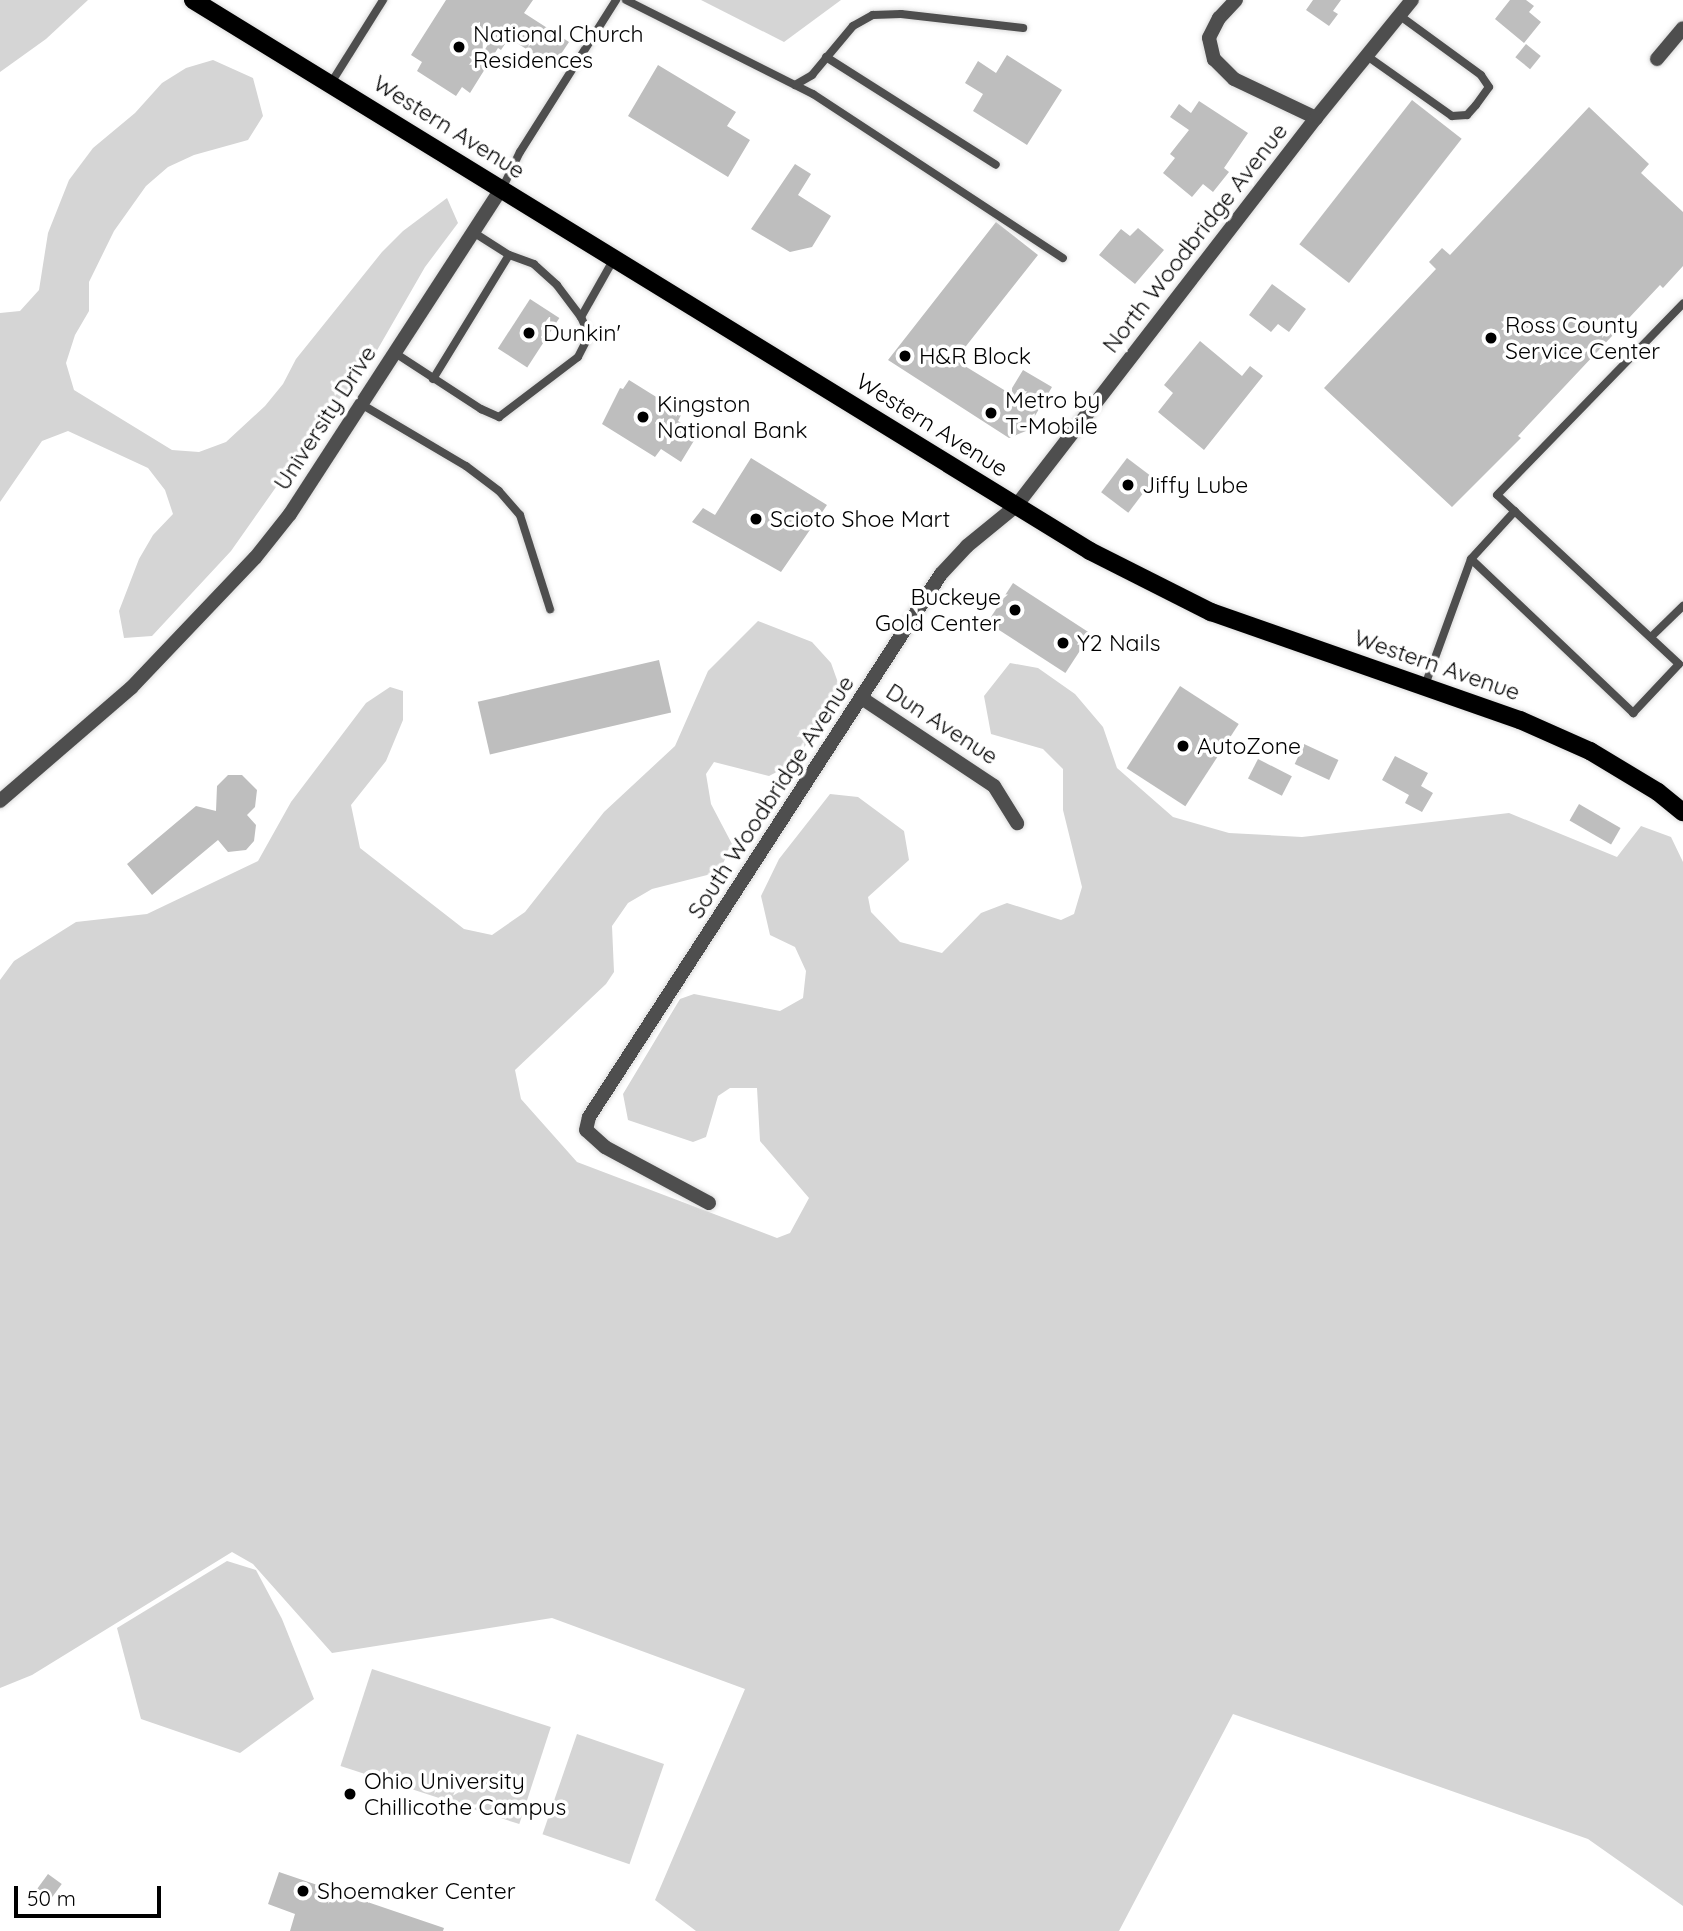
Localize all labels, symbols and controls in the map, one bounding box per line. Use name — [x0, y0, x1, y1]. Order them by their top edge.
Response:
place label: National Church Residences — [473, 20, 644, 74]
marker: National Church Residences — [451, 39, 467, 55]
street label: Western Avenue — [368, 69, 530, 185]
street label: North Woodbridge Avenue — [1097, 118, 1293, 358]
place label: Ross County Service Center — [1505, 311, 1660, 365]
place label: Dunkin' — [543, 319, 621, 347]
marker: Dunkin' — [521, 325, 537, 341]
marker: Ross County Service Center — [1483, 330, 1499, 346]
street label: University Drive — [268, 341, 382, 495]
place label: H&R Block — [919, 342, 1031, 370]
marker: H&R Block — [897, 348, 913, 364]
street label: Western Avenue — [851, 367, 1013, 483]
place label: Metro by T-Mobile — [1005, 386, 1100, 440]
place label: Kingston National Bank — [657, 390, 808, 444]
marker: Metro by T-Mobile — [983, 405, 999, 421]
marker: Kingston National Bank — [635, 409, 651, 425]
place label: Jiffy Lube — [1142, 471, 1248, 499]
marker: Jiffy Lube — [1120, 477, 1136, 493]
place label: Scioto Shoe Mart — [770, 505, 950, 533]
marker: Scioto Shoe Mart — [748, 511, 764, 527]
place label: Buckeye Gold Center — [875, 583, 1001, 637]
marker: Buckeye Gold Center — [1007, 602, 1023, 618]
street label: Western Avenue — [1351, 624, 1523, 706]
place label: Y2 Nails — [1077, 629, 1161, 657]
marker: Y2 Nails — [1055, 635, 1071, 651]
street label: South Woodbridge Avenue — [682, 670, 860, 924]
street label: Dun Avenue — [881, 678, 1003, 770]
place label: AutoZone — [1197, 732, 1301, 760]
marker: AutoZone — [1175, 738, 1191, 754]
place label: Ohio University Chillicothe Campus — [364, 1767, 566, 1821]
marker: Ohio University Chillicothe Campus — [342, 1786, 358, 1802]
scale bar — [18, 1871, 164, 1915]
place label: Shoemaker Center — [317, 1877, 516, 1905]
marker: Shoemaker Center — [295, 1883, 311, 1899]
text: 50 m — [27, 1885, 76, 1911]

